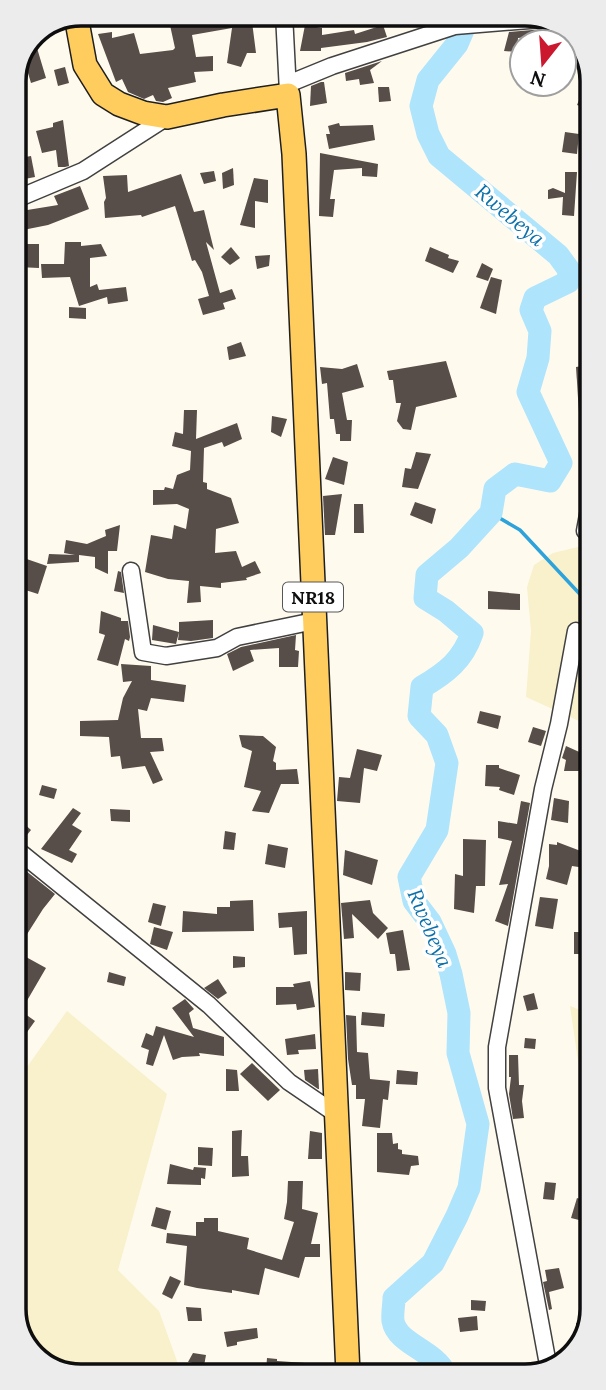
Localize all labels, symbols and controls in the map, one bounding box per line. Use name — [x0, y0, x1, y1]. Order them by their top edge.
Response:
north arrow — [508, 28, 578, 98]
text: N — [527, 66, 549, 93]
water label: Rwebeya — [470, 178, 551, 252]
road number: NR18 — [283, 582, 343, 612]
water label: Rwebeya — [401, 885, 459, 972]

